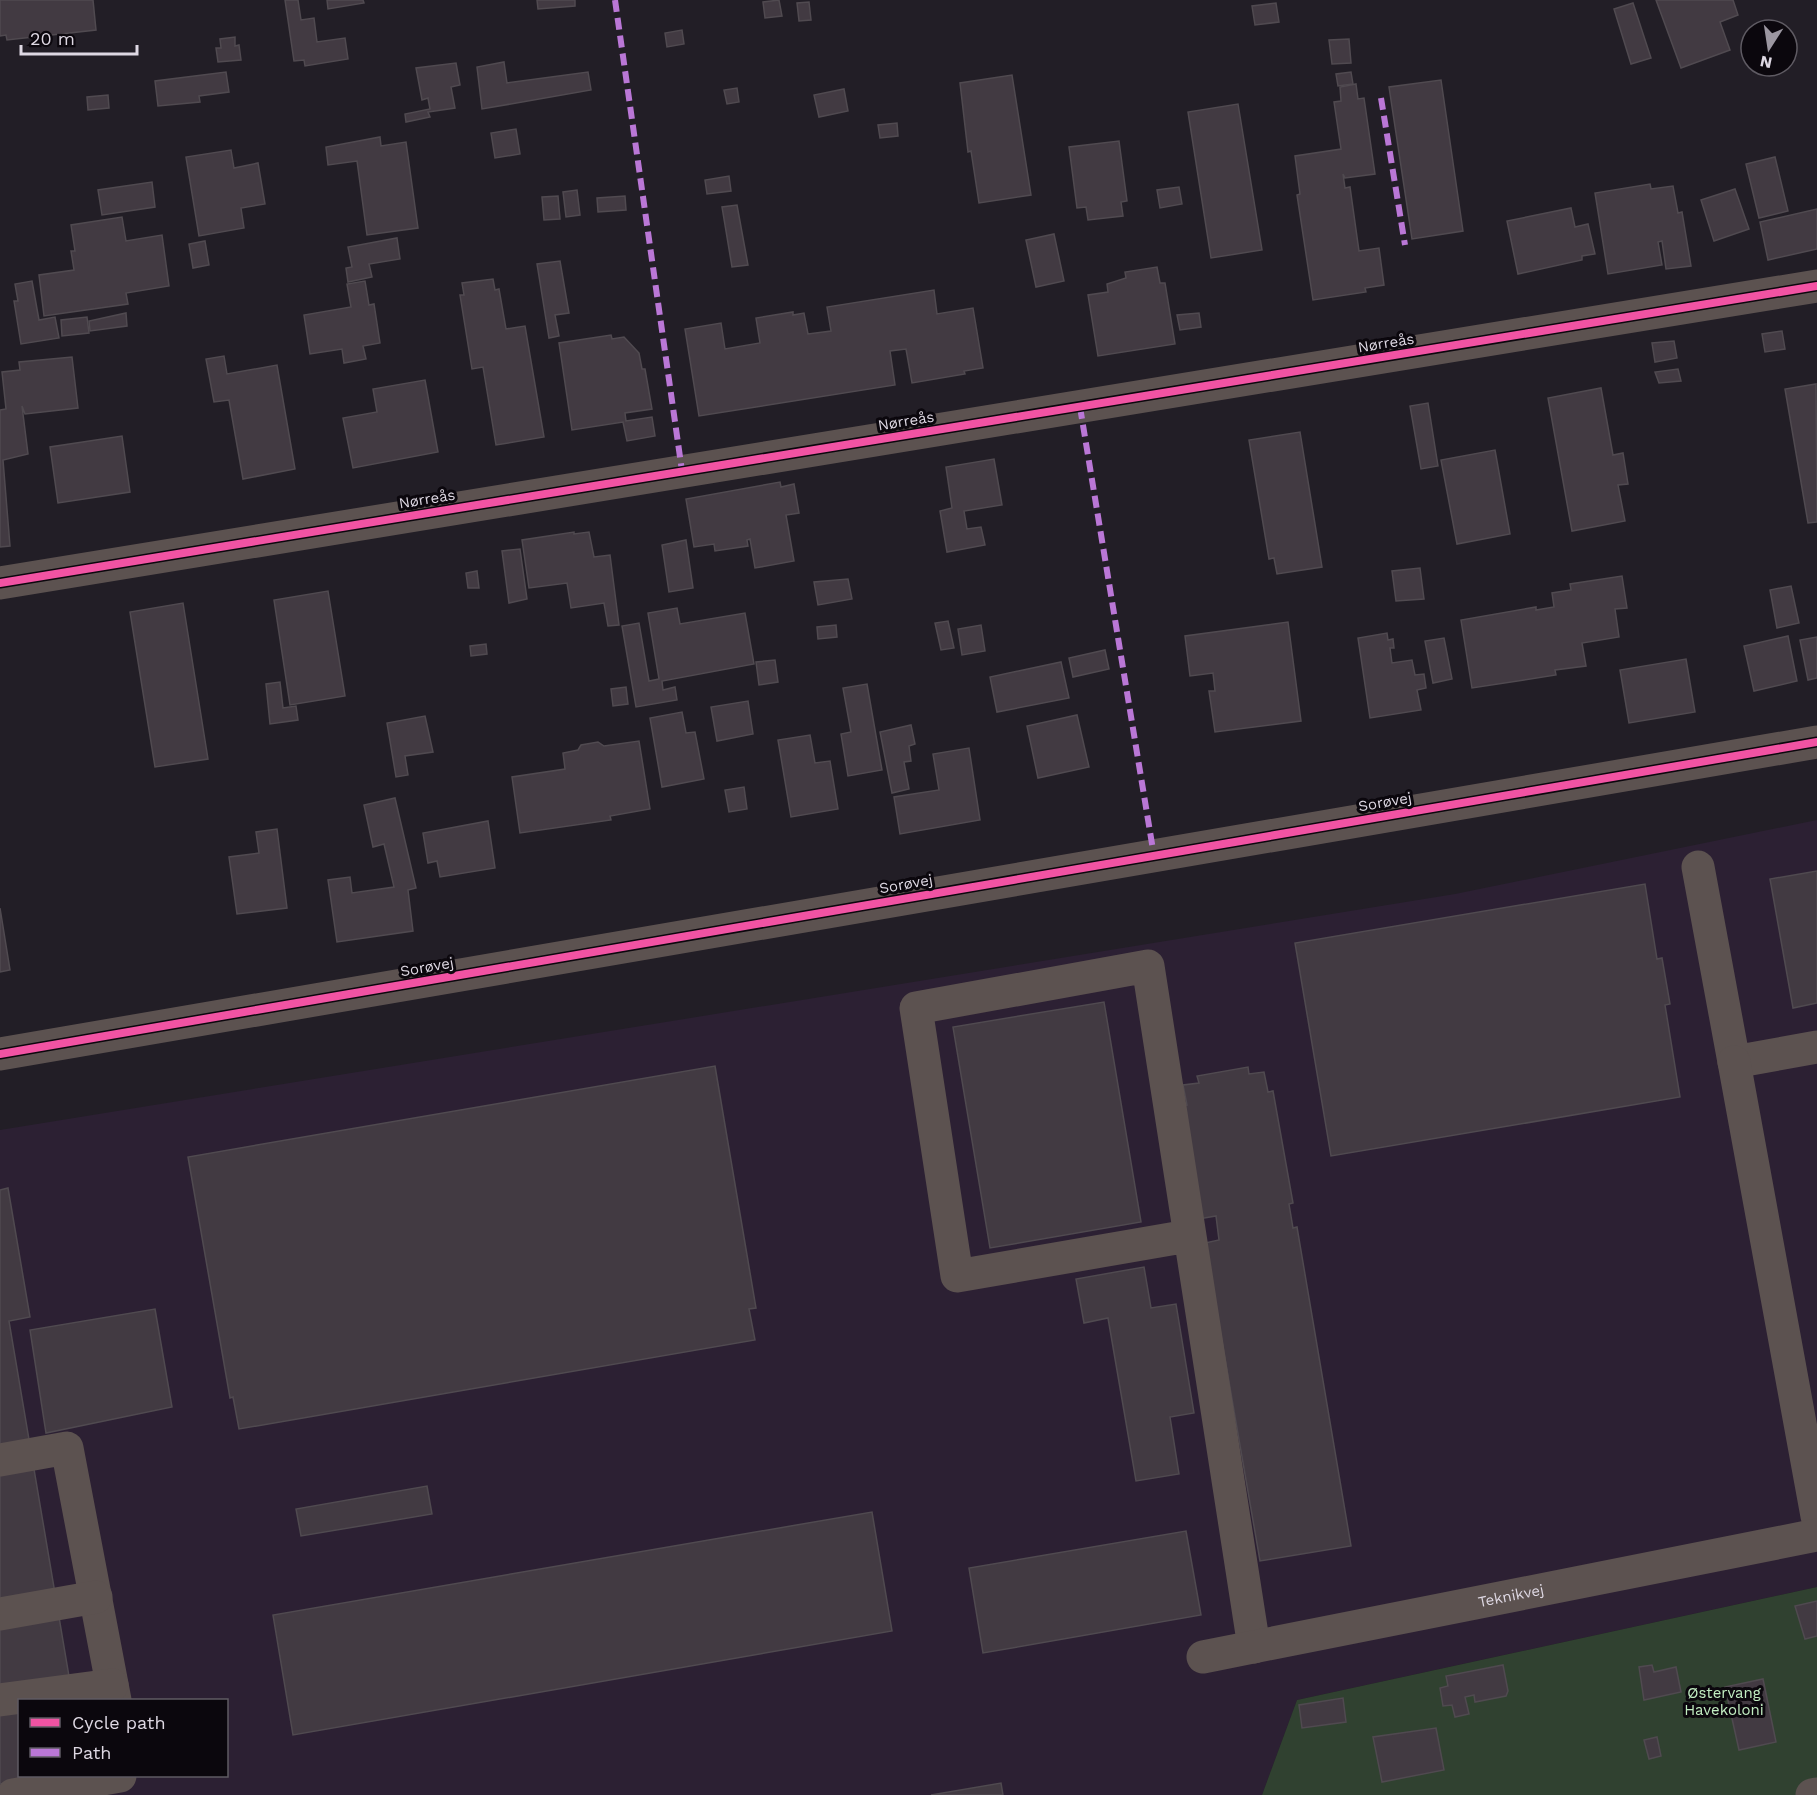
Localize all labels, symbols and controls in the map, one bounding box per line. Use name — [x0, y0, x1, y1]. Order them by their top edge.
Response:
scale bar — [21, 18, 136, 56]
north arrow — [1739, 18, 1799, 78]
text: 20 m — [30, 28, 75, 49]
text: N — [1758, 52, 1774, 73]
street label: Nørreås — [1356, 330, 1416, 356]
street label: Nørreås — [876, 408, 936, 434]
street label: Nørreås — [397, 486, 457, 512]
street label: Sorøvej — [1357, 788, 1413, 816]
street label: Sorøvej — [878, 870, 934, 898]
street label: Sorøvej — [399, 953, 455, 981]
street label: Teknikvej — [1476, 1580, 1546, 1611]
park label: Østervang Havekoloni — [1684, 1684, 1764, 1719]
legend — [18, 1699, 228, 1777]
text: Cycle path — [72, 1712, 166, 1733]
text: Path — [72, 1742, 112, 1763]

